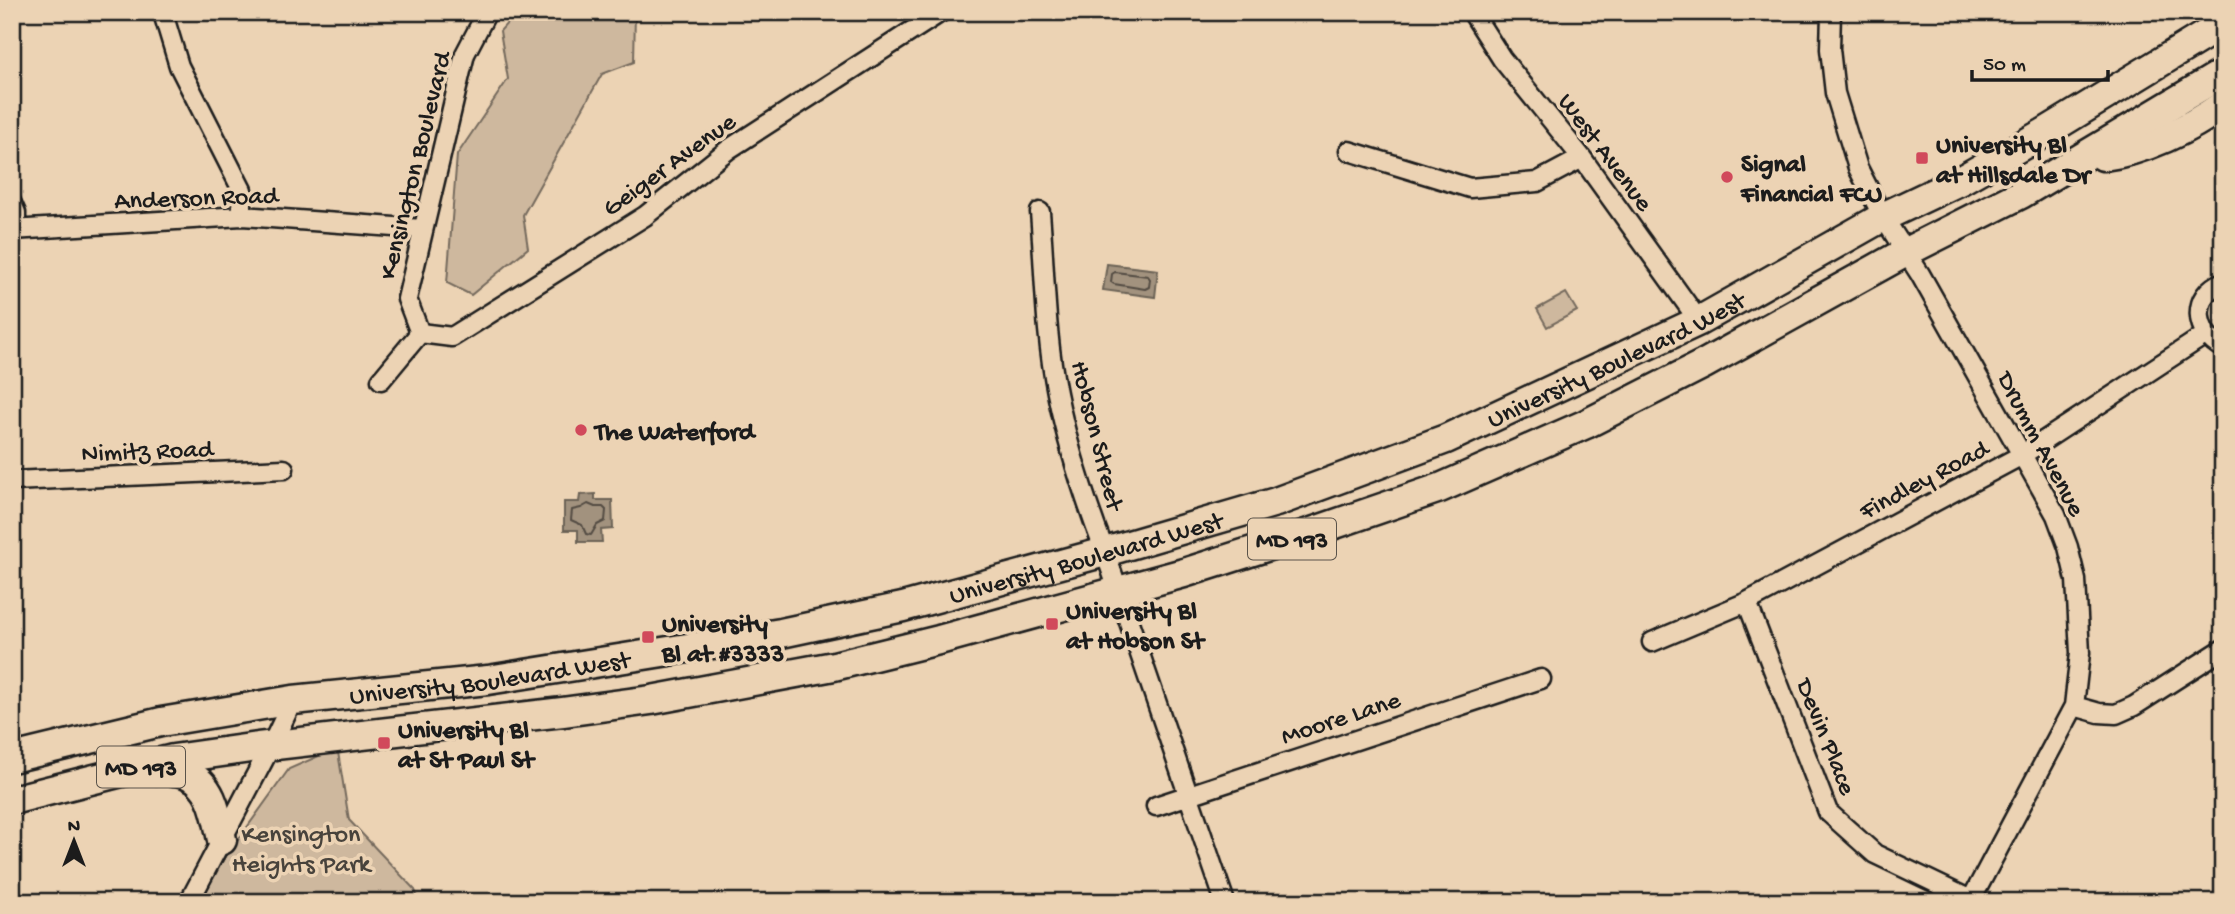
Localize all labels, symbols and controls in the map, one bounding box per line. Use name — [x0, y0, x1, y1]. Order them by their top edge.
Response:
scale bar — [1972, 38, 2109, 82]
street label: Kensington Boulevard — [374, 47, 461, 283]
text: 50 m — [1983, 54, 2026, 79]
street label: West Avenue — [1549, 88, 1658, 219]
street label: Geiger Avenue — [598, 108, 744, 225]
place label: University Bl at Hillsdale Dr — [1935, 132, 2093, 193]
marker: University Bl at Hillsdale Dr — [1914, 150, 1930, 166]
place label: Signal Financial FCU — [1740, 151, 1882, 212]
marker: Signal Financial FCU — [1719, 169, 1735, 185]
street label: Anderson Road — [114, 182, 280, 219]
street label: University Boulevard West — [1483, 286, 1754, 438]
street label: Hobson Street — [1061, 358, 1129, 516]
street label: Drumm Avenue — [1987, 366, 2090, 523]
place label: The Waterford — [593, 419, 757, 450]
marker: The Waterford — [573, 422, 589, 438]
street label: Findley Road — [1855, 434, 1996, 529]
street label: Nimitz Road — [81, 436, 215, 471]
street label: University Boulevard West — [947, 507, 1229, 614]
road number: MD 193 — [1248, 518, 1336, 560]
place label: University Bl at Hobson St — [1065, 598, 1206, 659]
place label: University Bl at #3333 — [661, 611, 784, 672]
marker: University Bl at Hobson St — [1044, 616, 1060, 632]
marker: University Bl at #3333 — [640, 629, 656, 645]
street label: University Boulevard West — [348, 646, 635, 714]
street label: Devin Place — [1786, 673, 1861, 801]
street label: Moore Lane — [1278, 686, 1405, 754]
place label: University Bl at St Paul St — [397, 717, 536, 778]
marker: University Bl at St Paul St — [376, 735, 392, 751]
road number: MD 193 — [97, 746, 185, 788]
north arrow — [38, 806, 108, 876]
text: N — [68, 816, 80, 839]
park label: Kensington Heights Park — [232, 821, 373, 882]

